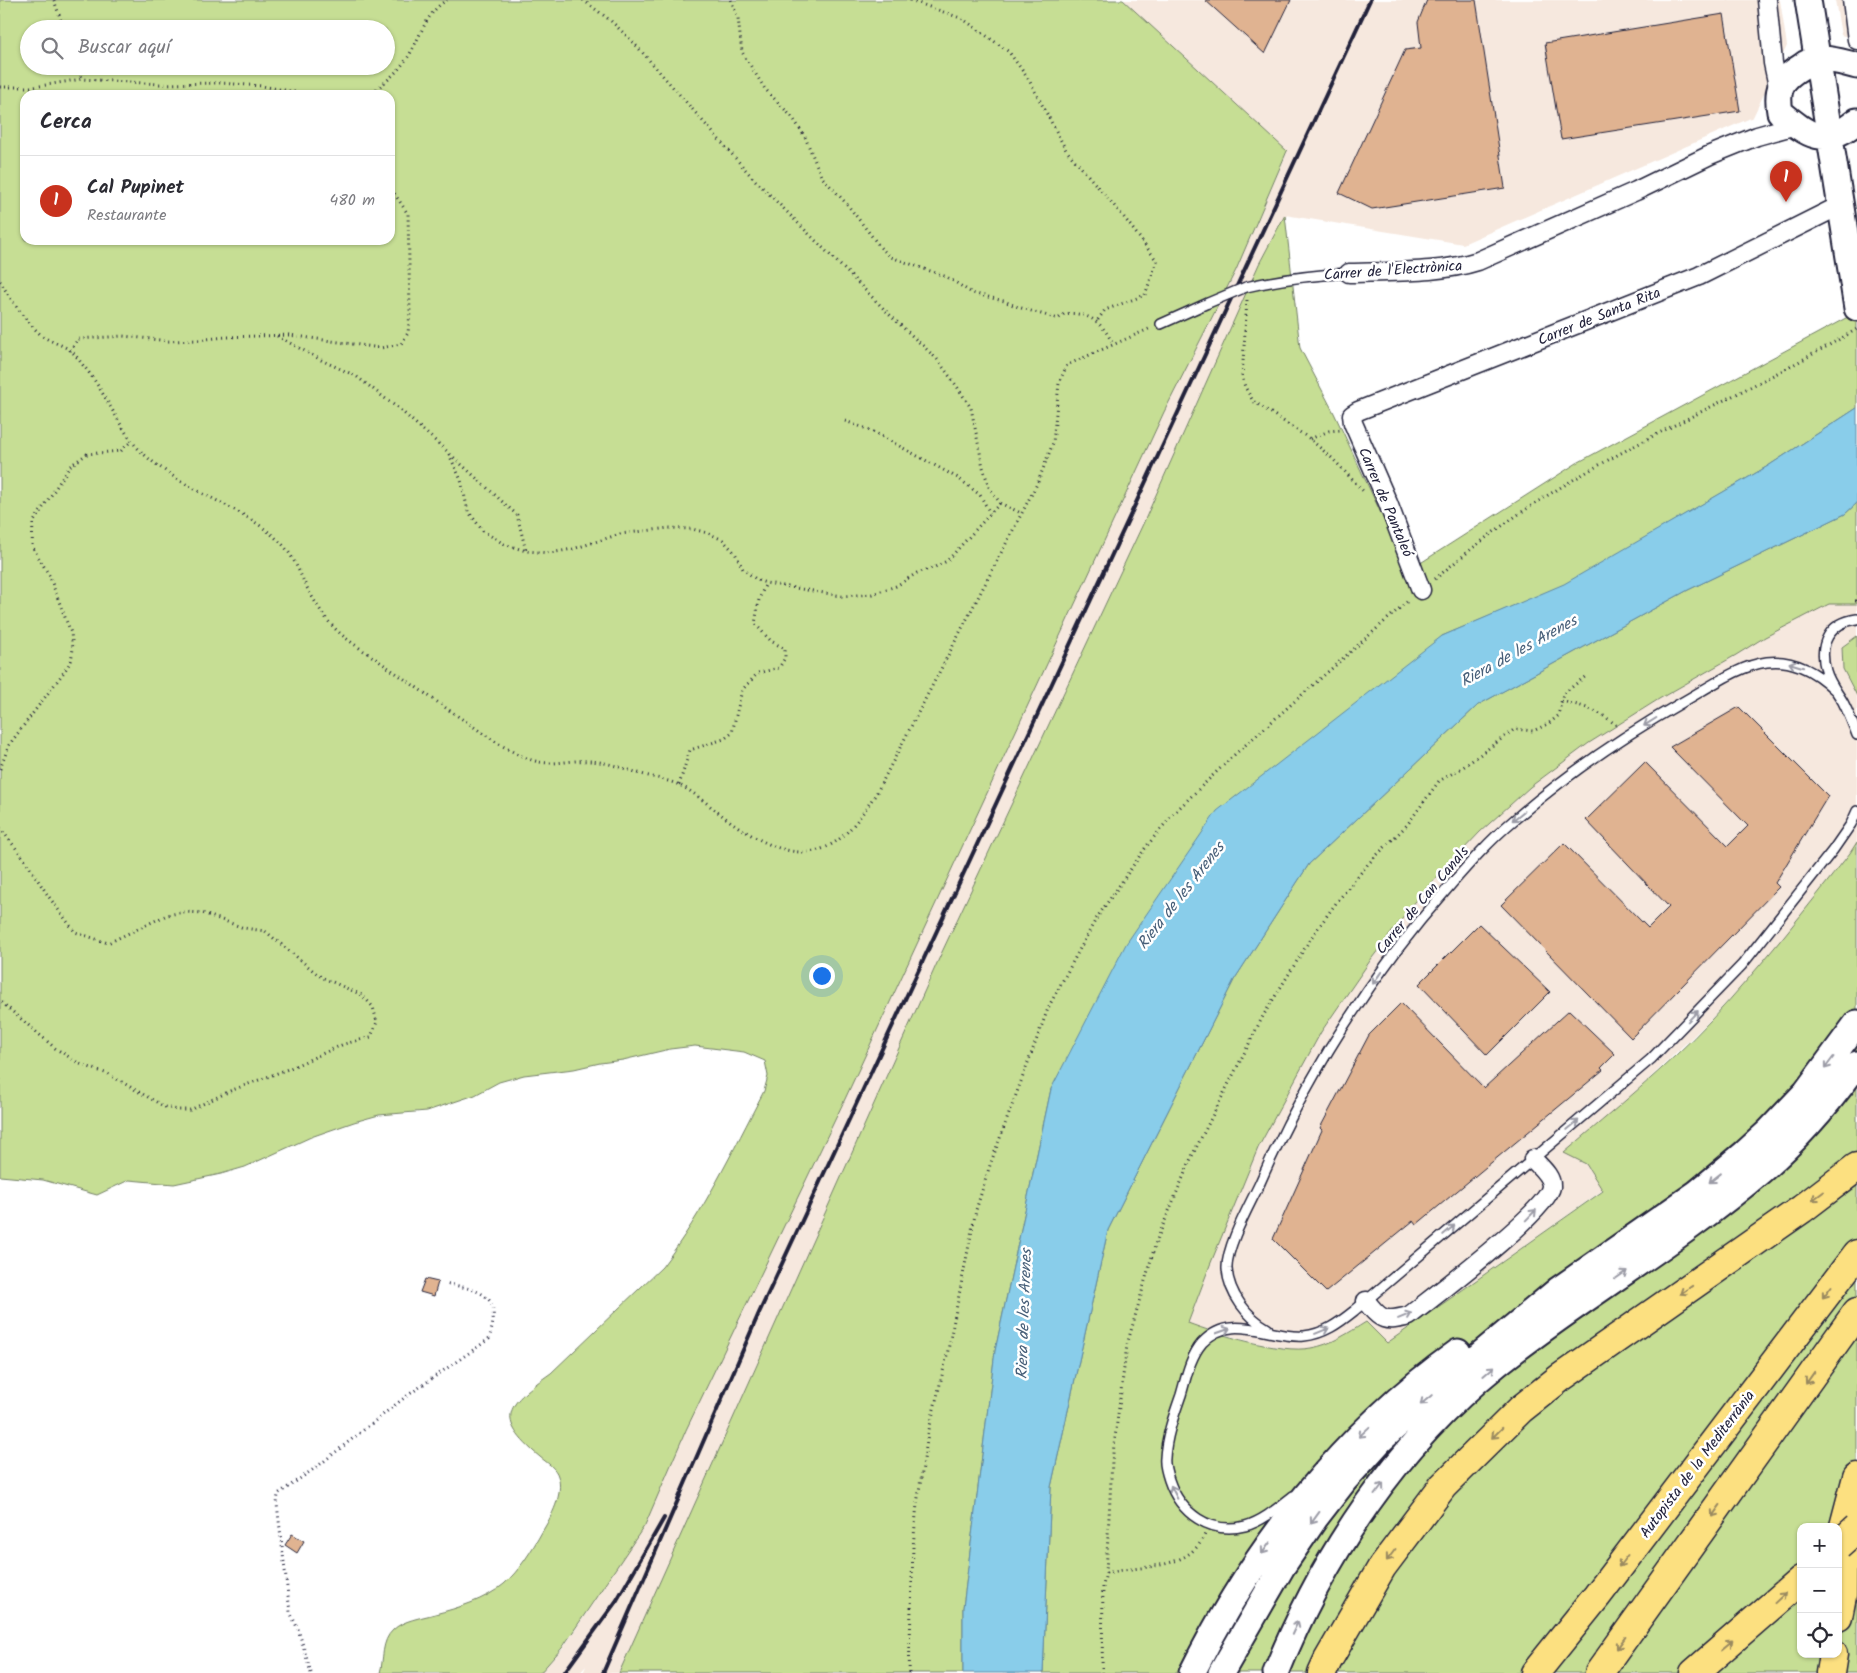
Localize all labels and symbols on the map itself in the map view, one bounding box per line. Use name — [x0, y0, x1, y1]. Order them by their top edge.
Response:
pin: 1 — [1770, 161, 1802, 202]
street label: Carrer de l'Electrònica — [1323, 254, 1463, 288]
street label: Carrer de Santa Rita — [1534, 281, 1665, 353]
street label: Carrer de Pantaleó — [1351, 444, 1419, 562]
water label: Riera de les Arenes — [1456, 608, 1584, 694]
one-way arrow — [1789, 660, 1805, 669]
one-way arrow — [1643, 717, 1657, 727]
one-way arrow — [1512, 811, 1525, 822]
water label: Riera de les Arenes — [1131, 835, 1232, 955]
street label: Carrer de Can Canals — [1370, 841, 1476, 960]
your location — [809, 963, 835, 989]
one-way arrow — [1372, 971, 1382, 985]
one-way arrow — [1686, 1010, 1699, 1022]
one-way arrow — [1824, 1056, 1834, 1070]
one-way arrow — [1566, 1120, 1579, 1131]
one-way arrow — [1708, 1173, 1722, 1183]
one-way arrow — [1812, 1191, 1825, 1202]
one-way arrow — [1525, 1208, 1537, 1221]
one-way arrow — [1442, 1225, 1455, 1236]
water label: Riera de les Arenes — [1010, 1246, 1039, 1380]
one-way arrow — [1613, 1270, 1627, 1280]
one-way arrow — [1679, 1285, 1693, 1296]
one-way arrow — [1822, 1285, 1833, 1298]
one-way arrow — [1397, 1311, 1412, 1320]
one-way arrow — [1215, 1326, 1230, 1335]
one-way arrow — [1314, 1326, 1329, 1335]
one-way arrow — [1483, 1365, 1496, 1377]
one-way arrow — [1805, 1371, 1815, 1385]
street label: Autopista de la Mediterrània — [1634, 1386, 1761, 1544]
one-way arrow — [1420, 1394, 1433, 1405]
one-way arrow — [1358, 1426, 1371, 1438]
one-way arrow — [1491, 1427, 1503, 1439]
one-way arrow — [1373, 1483, 1384, 1496]
one-way arrow — [1169, 1485, 1179, 1500]
one-way arrow — [1711, 1504, 1721, 1518]
one-way arrow — [1310, 1511, 1321, 1524]
one-way arrow — [1261, 1541, 1271, 1555]
one-way arrow — [1385, 1548, 1396, 1561]
one-way arrow — [1618, 1554, 1629, 1567]
one-way arrow — [1774, 1592, 1787, 1604]
one-way arrow — [1291, 1621, 1301, 1636]
one-way arrow — [1616, 1636, 1626, 1650]
one-way arrow — [1720, 1639, 1733, 1650]

